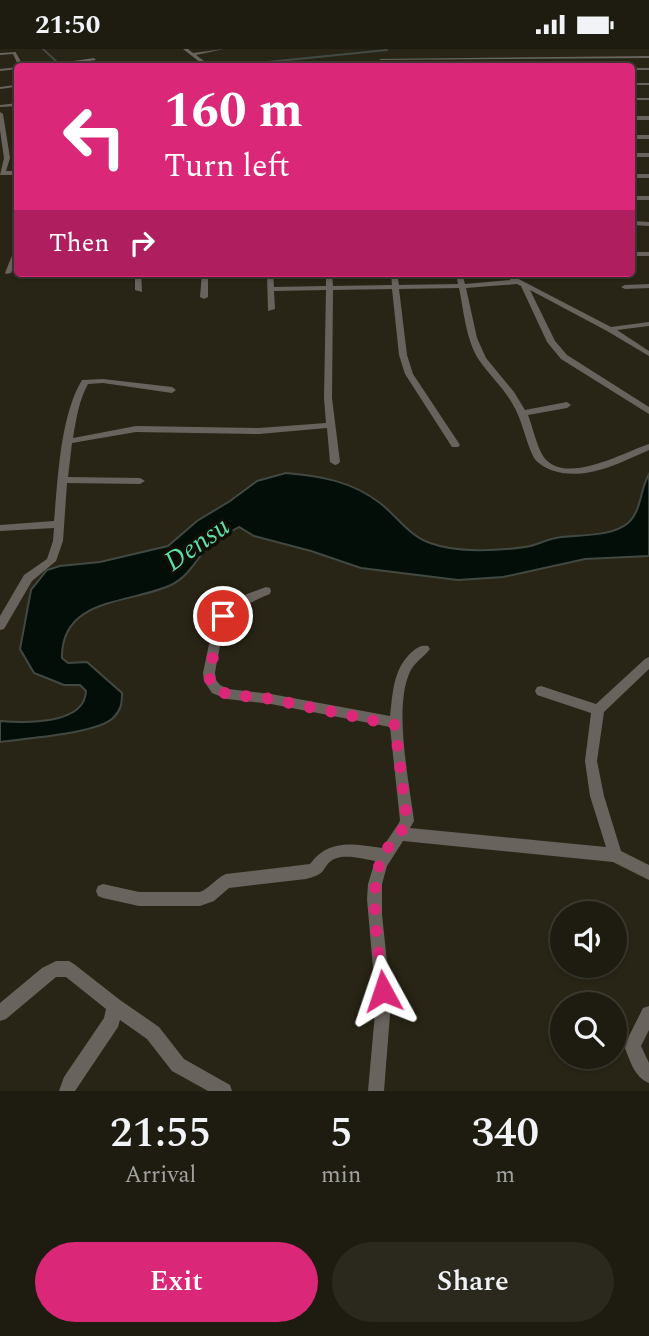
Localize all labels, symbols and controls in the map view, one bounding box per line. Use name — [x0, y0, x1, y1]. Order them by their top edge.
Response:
text: 21:50 — [35, 5, 100, 45]
text: 160 m — [164, 74, 303, 149]
icon: left — [49, 91, 140, 182]
text: Turn left — [164, 142, 290, 191]
text: Then — [49, 223, 109, 263]
icon: right — [123, 224, 161, 262]
water label: Densu — [155, 506, 239, 583]
pin — [193, 586, 253, 646]
icon: arrive — [204, 597, 242, 635]
map controls — [550, 901, 627, 1069]
button: sound — [550, 901, 627, 978]
position arrow — [346, 954, 420, 1028]
button: search — [550, 992, 627, 1069]
text: 21:55 — [110, 1102, 211, 1165]
text: 5 — [330, 1102, 352, 1165]
text: 340 — [471, 1102, 539, 1165]
text: Arrival — [125, 1158, 196, 1193]
text: min — [321, 1158, 361, 1193]
text: m — [495, 1158, 515, 1193]
button: Exit — [35, 1242, 318, 1322]
button: Share — [332, 1242, 614, 1322]

